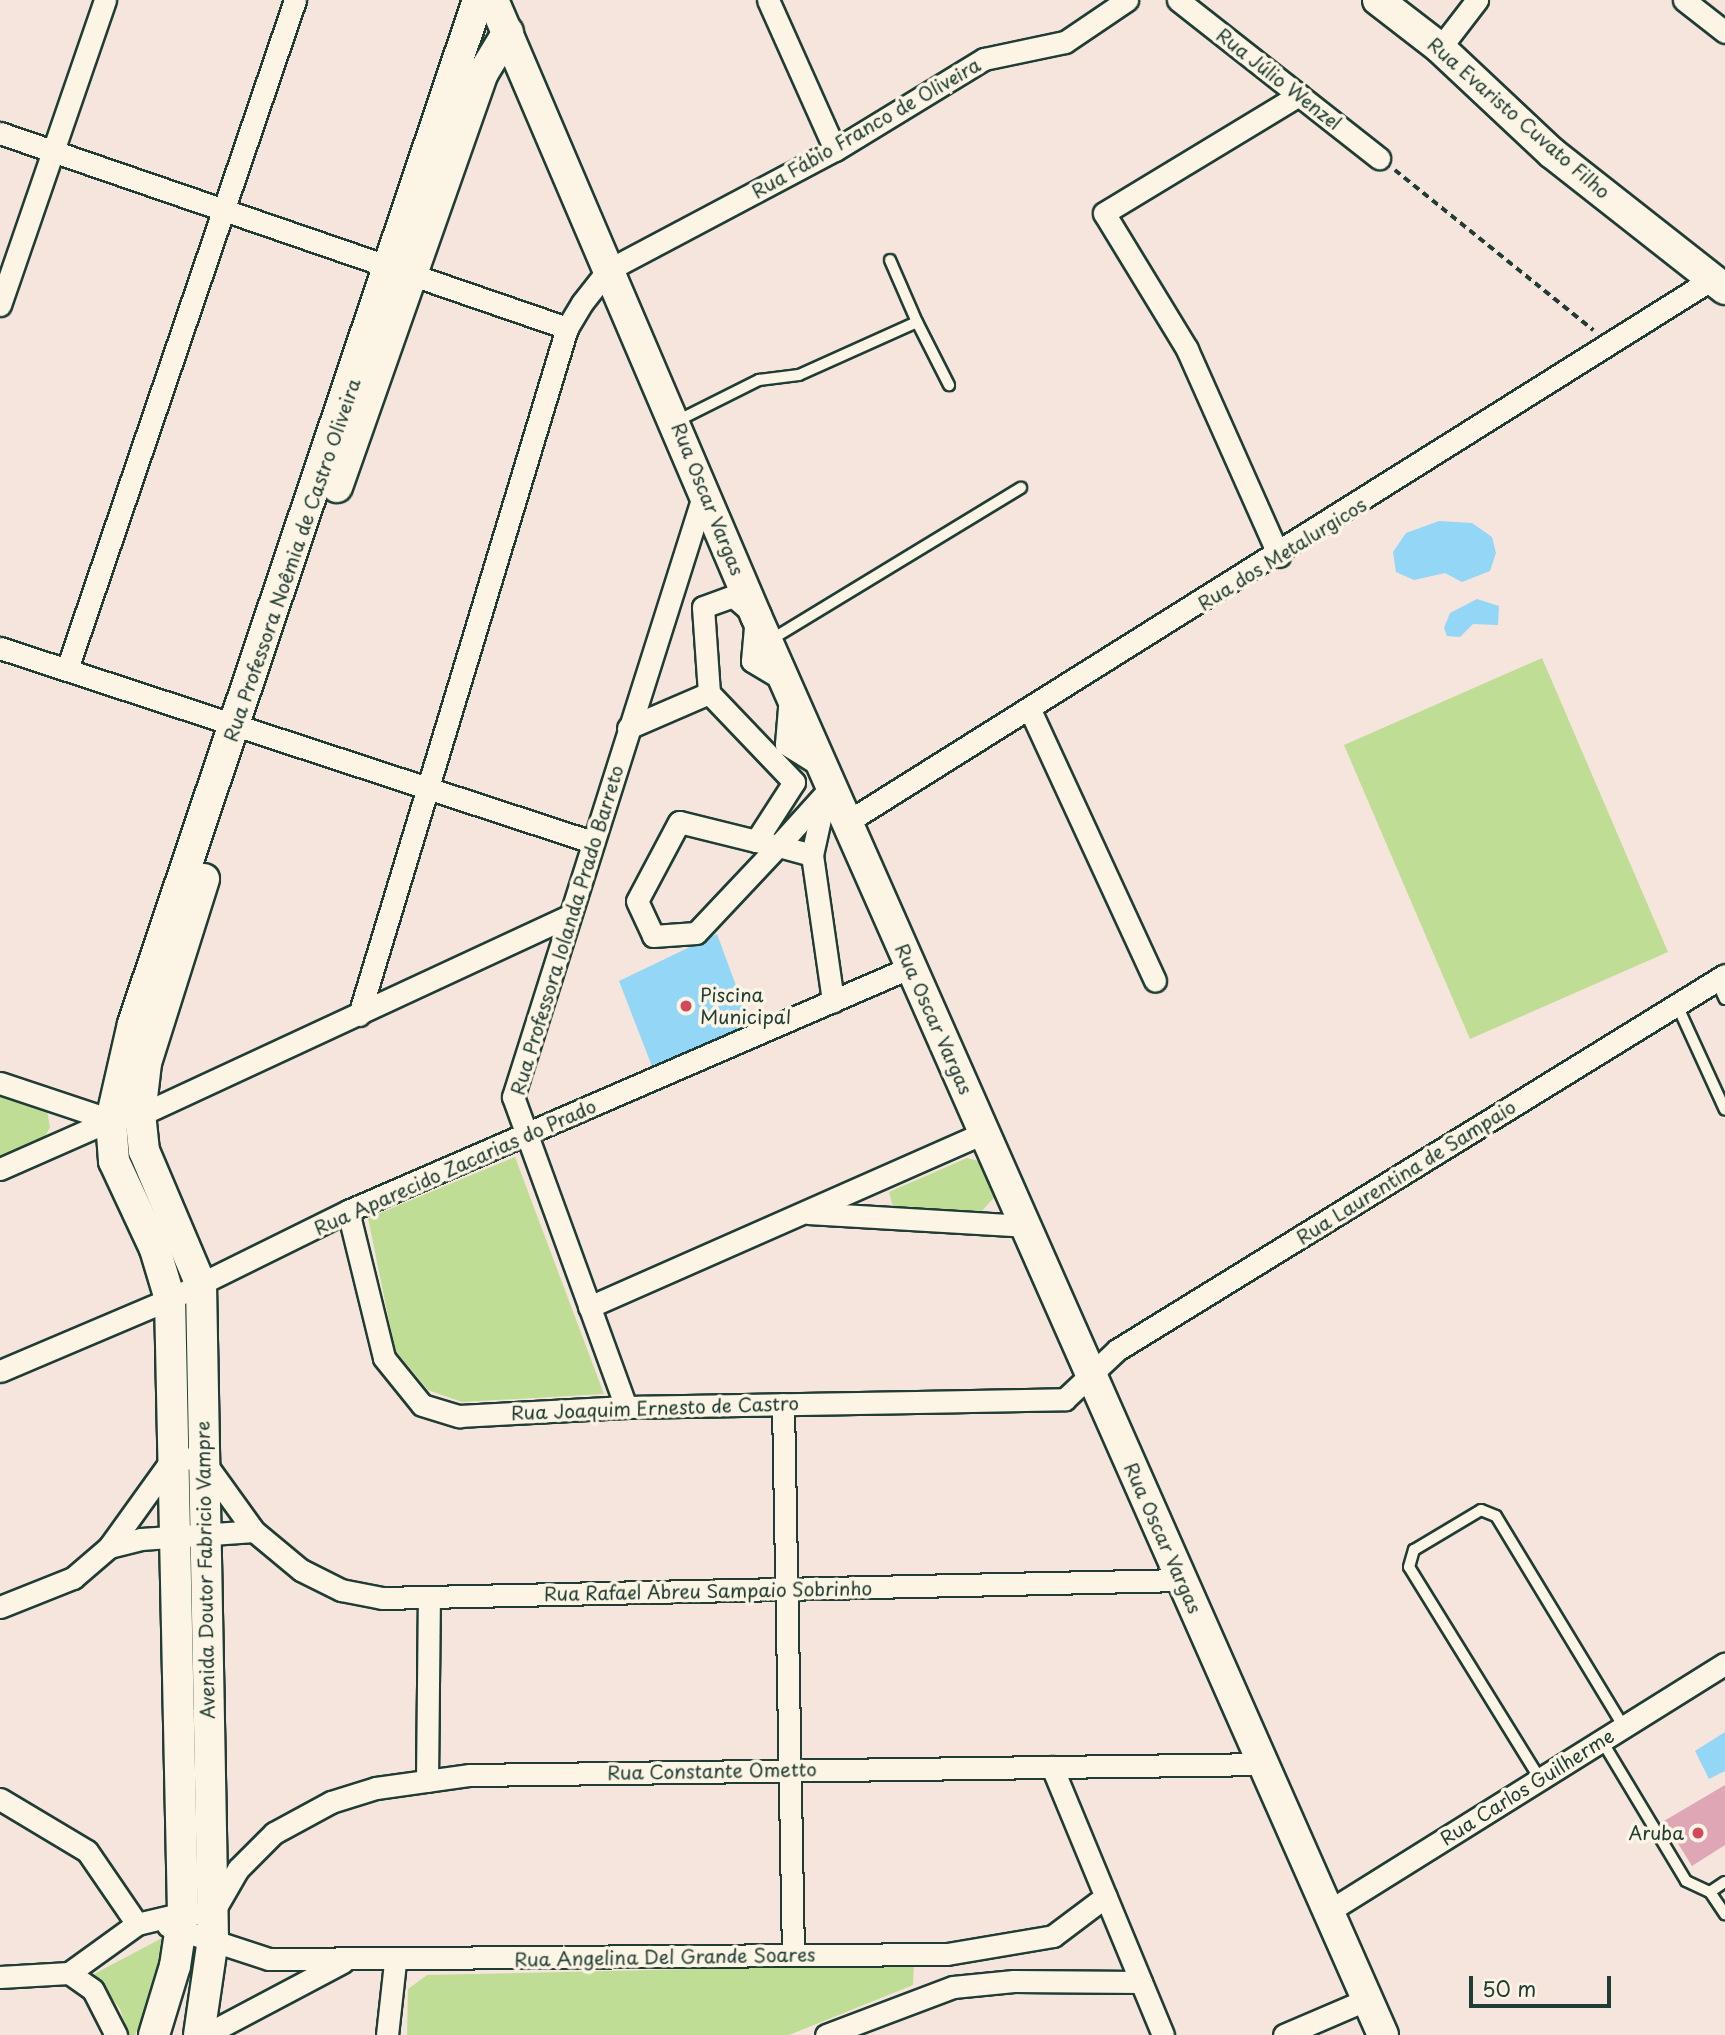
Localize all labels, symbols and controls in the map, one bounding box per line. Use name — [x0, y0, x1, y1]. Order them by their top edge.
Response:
street label: Rua Júlio Wenzel — [1210, 22, 1348, 136]
street label: Rua Evaristo Cuvato Filho — [1423, 32, 1615, 204]
street label: Rua Fábio Franco de Oliveira — [746, 52, 986, 204]
street label: Rua Professora Noêmia de Castro Oliveira — [219, 374, 365, 746]
street label: Rua Oscar Vargas — [666, 418, 750, 580]
street label: Rua dos Metalurgicos — [1193, 493, 1371, 615]
street label: Rua Professora Iolanda Prado Barreto — [506, 762, 628, 1098]
street label: Rua Oscar Vargas — [890, 939, 978, 1099]
place label: Piscina Municipal — [700, 984, 791, 1028]
marker: Piscina Municipal — [678, 998, 694, 1014]
street label: Rua Aparecido Zacarias do Prado — [309, 1094, 601, 1240]
street label: Rua Laurentina de Sampaio — [1292, 1095, 1520, 1249]
street label: Rua Joaquim Ernesto de Castro — [509, 1392, 801, 1424]
street label: Avenida Doutor Fabricio Vampre — [191, 1421, 219, 1719]
street label: Rua Oscar Vargas — [1119, 1458, 1207, 1618]
street label: Rua Rafael Abreu Sampaio Sobrinho — [542, 1577, 874, 1605]
street label: Rua Carlos Guilherme — [1436, 1724, 1618, 1850]
street label: Rua Constante Ometto — [607, 1758, 817, 1784]
place label: Aruba — [1629, 1822, 1684, 1844]
marker: Aruba — [1690, 1825, 1706, 1841]
street label: Rua Angelina Del Grande Soares — [513, 1943, 817, 1971]
scale bar — [1473, 1962, 1615, 2006]
text: 50 m — [1482, 1972, 1536, 2004]

